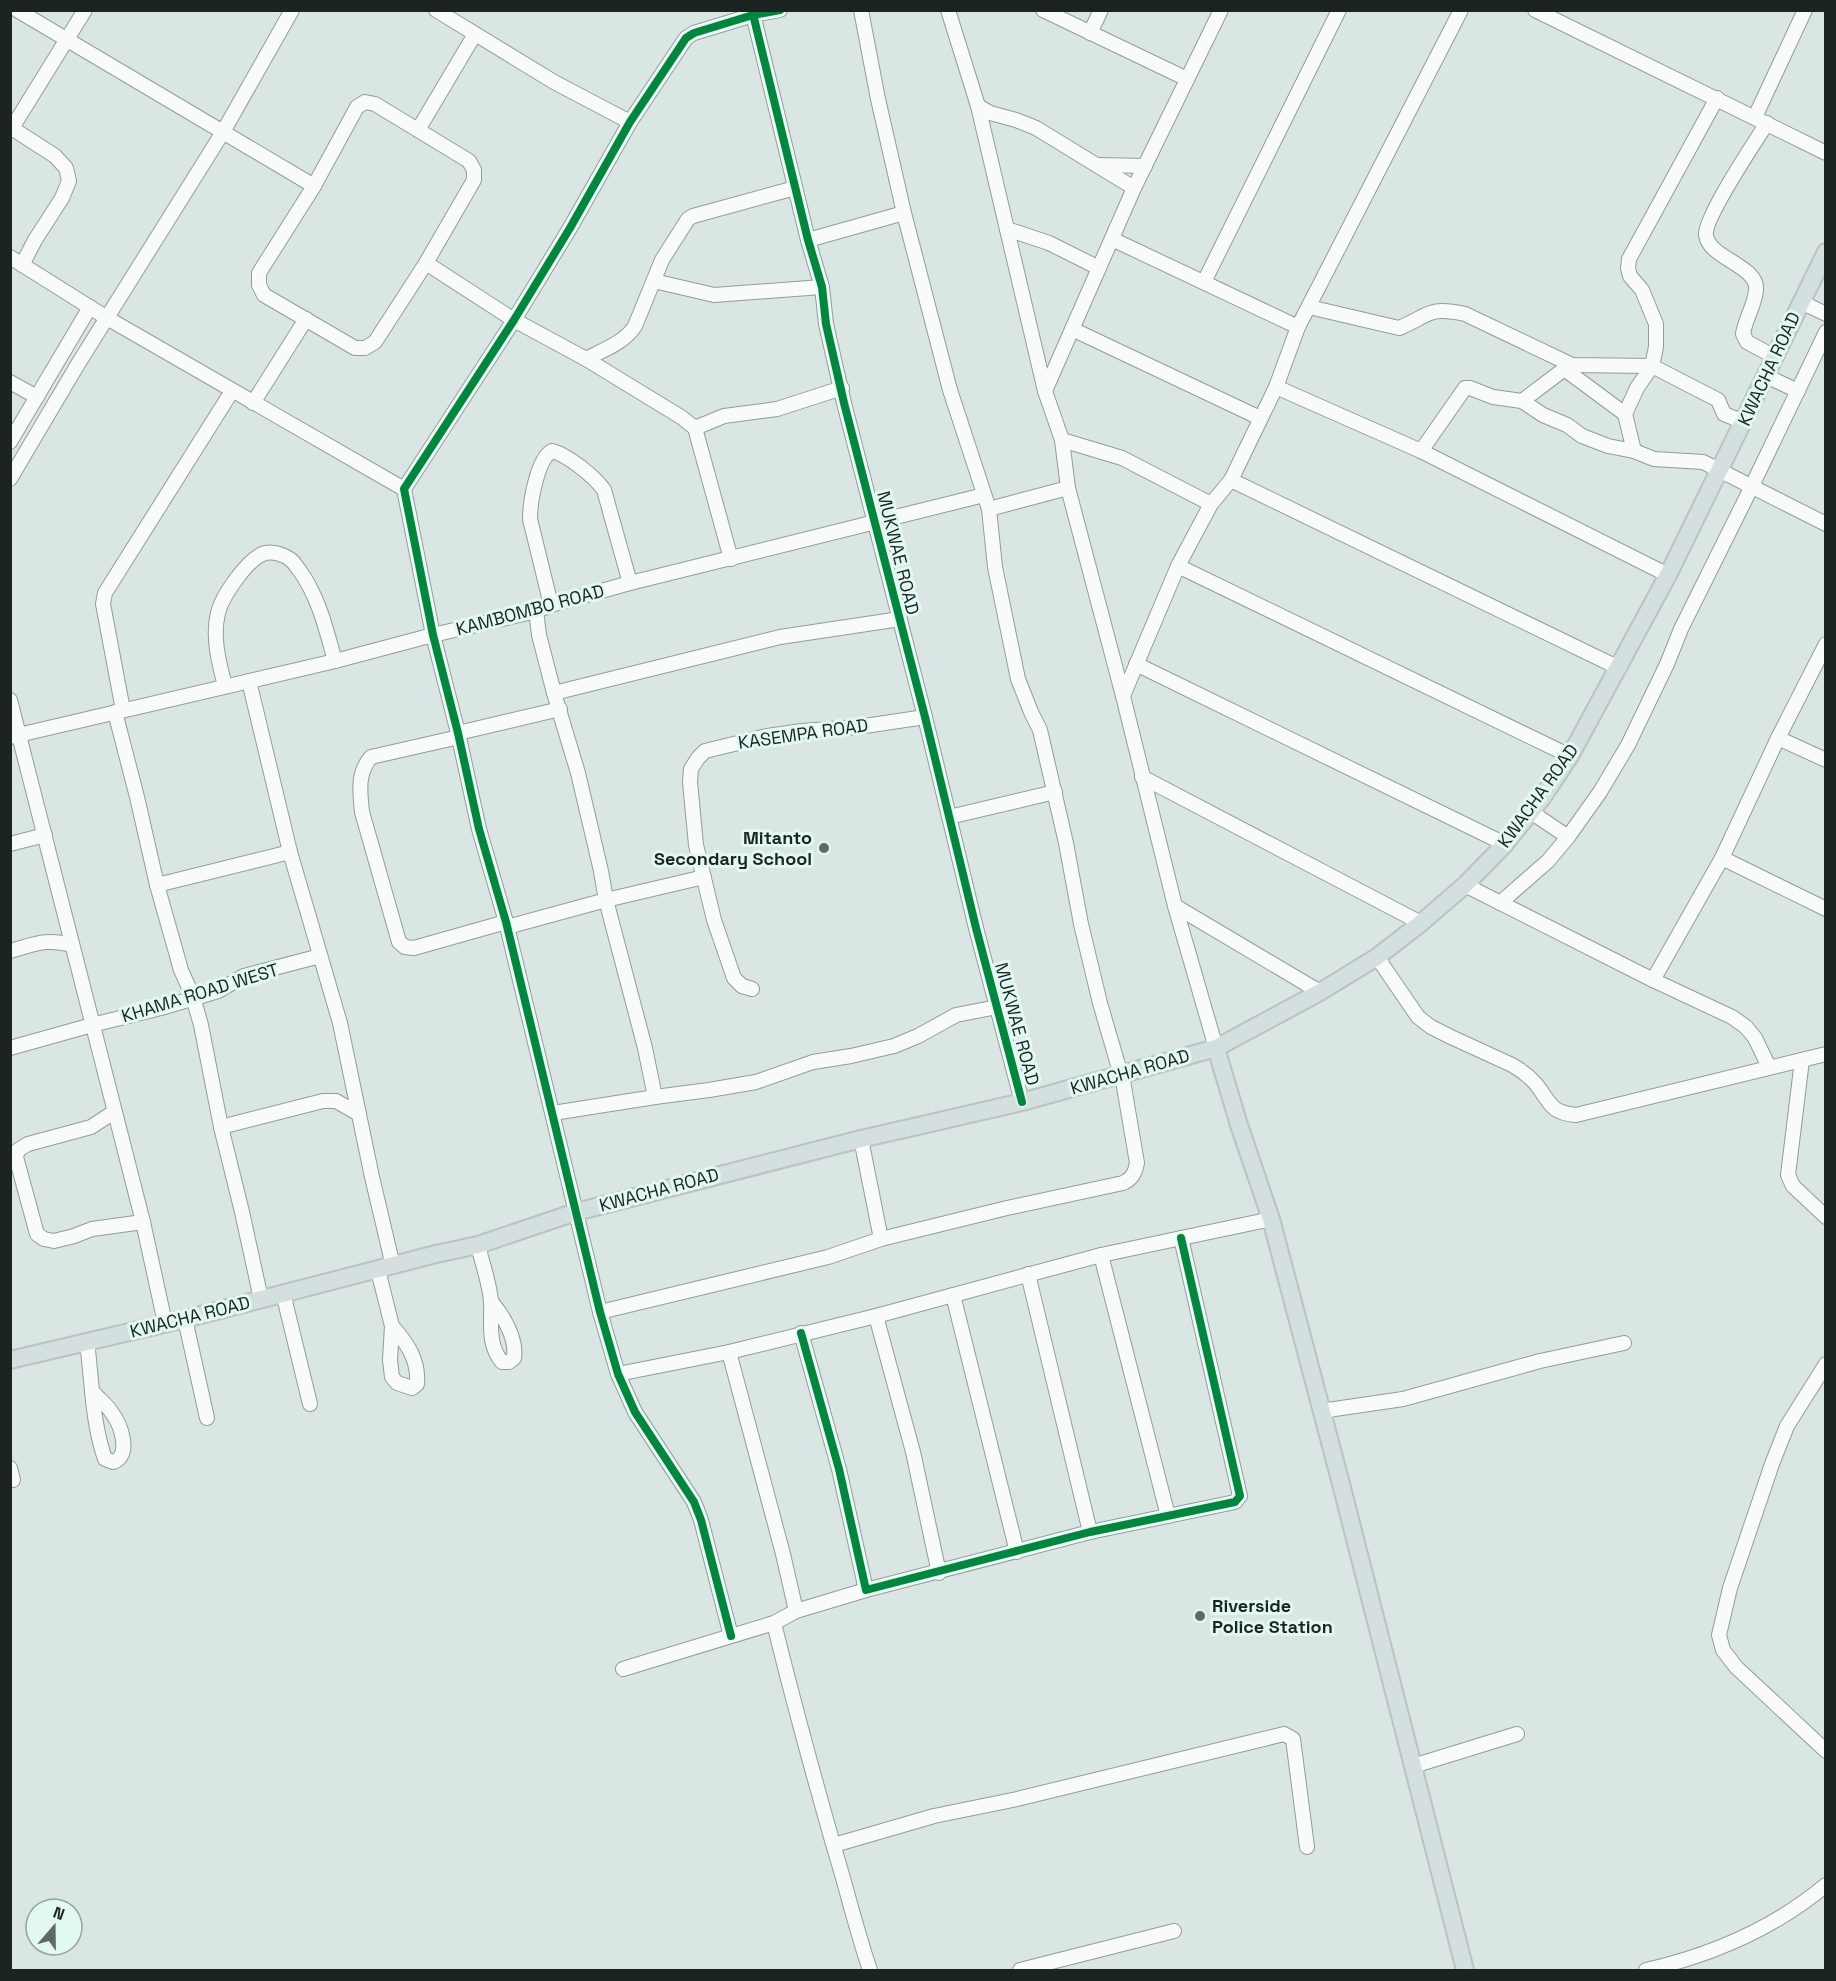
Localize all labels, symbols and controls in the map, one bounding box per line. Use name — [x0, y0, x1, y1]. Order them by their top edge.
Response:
street label: KWACHA ROAD — [1732, 308, 1805, 429]
street label: MUKWAE ROAD — [872, 489, 925, 617]
street label: KAMBOMBO ROAD — [453, 579, 606, 640]
street label: KASEMPA ROAD — [736, 713, 869, 754]
street label: KWACHA ROAD — [1492, 739, 1583, 852]
place label: Mitanto Secondary School — [654, 826, 812, 870]
marker: Mitanto Secondary School — [817, 841, 831, 855]
street label: KHAMA ROAD WEST — [118, 958, 282, 1027]
street label: MUKWAE ROAD — [990, 960, 1045, 1088]
street label: KWACHA ROAD — [1068, 1044, 1192, 1100]
street label: KWACHA ROAD — [596, 1162, 721, 1217]
street label: KWACHA ROAD — [127, 1290, 252, 1343]
place label: Riverside Police Station — [1212, 1594, 1333, 1638]
marker: Riverside Police Station — [1193, 1609, 1207, 1623]
north arrow — [24, 1897, 84, 1957]
text: N — [50, 1902, 68, 1925]

